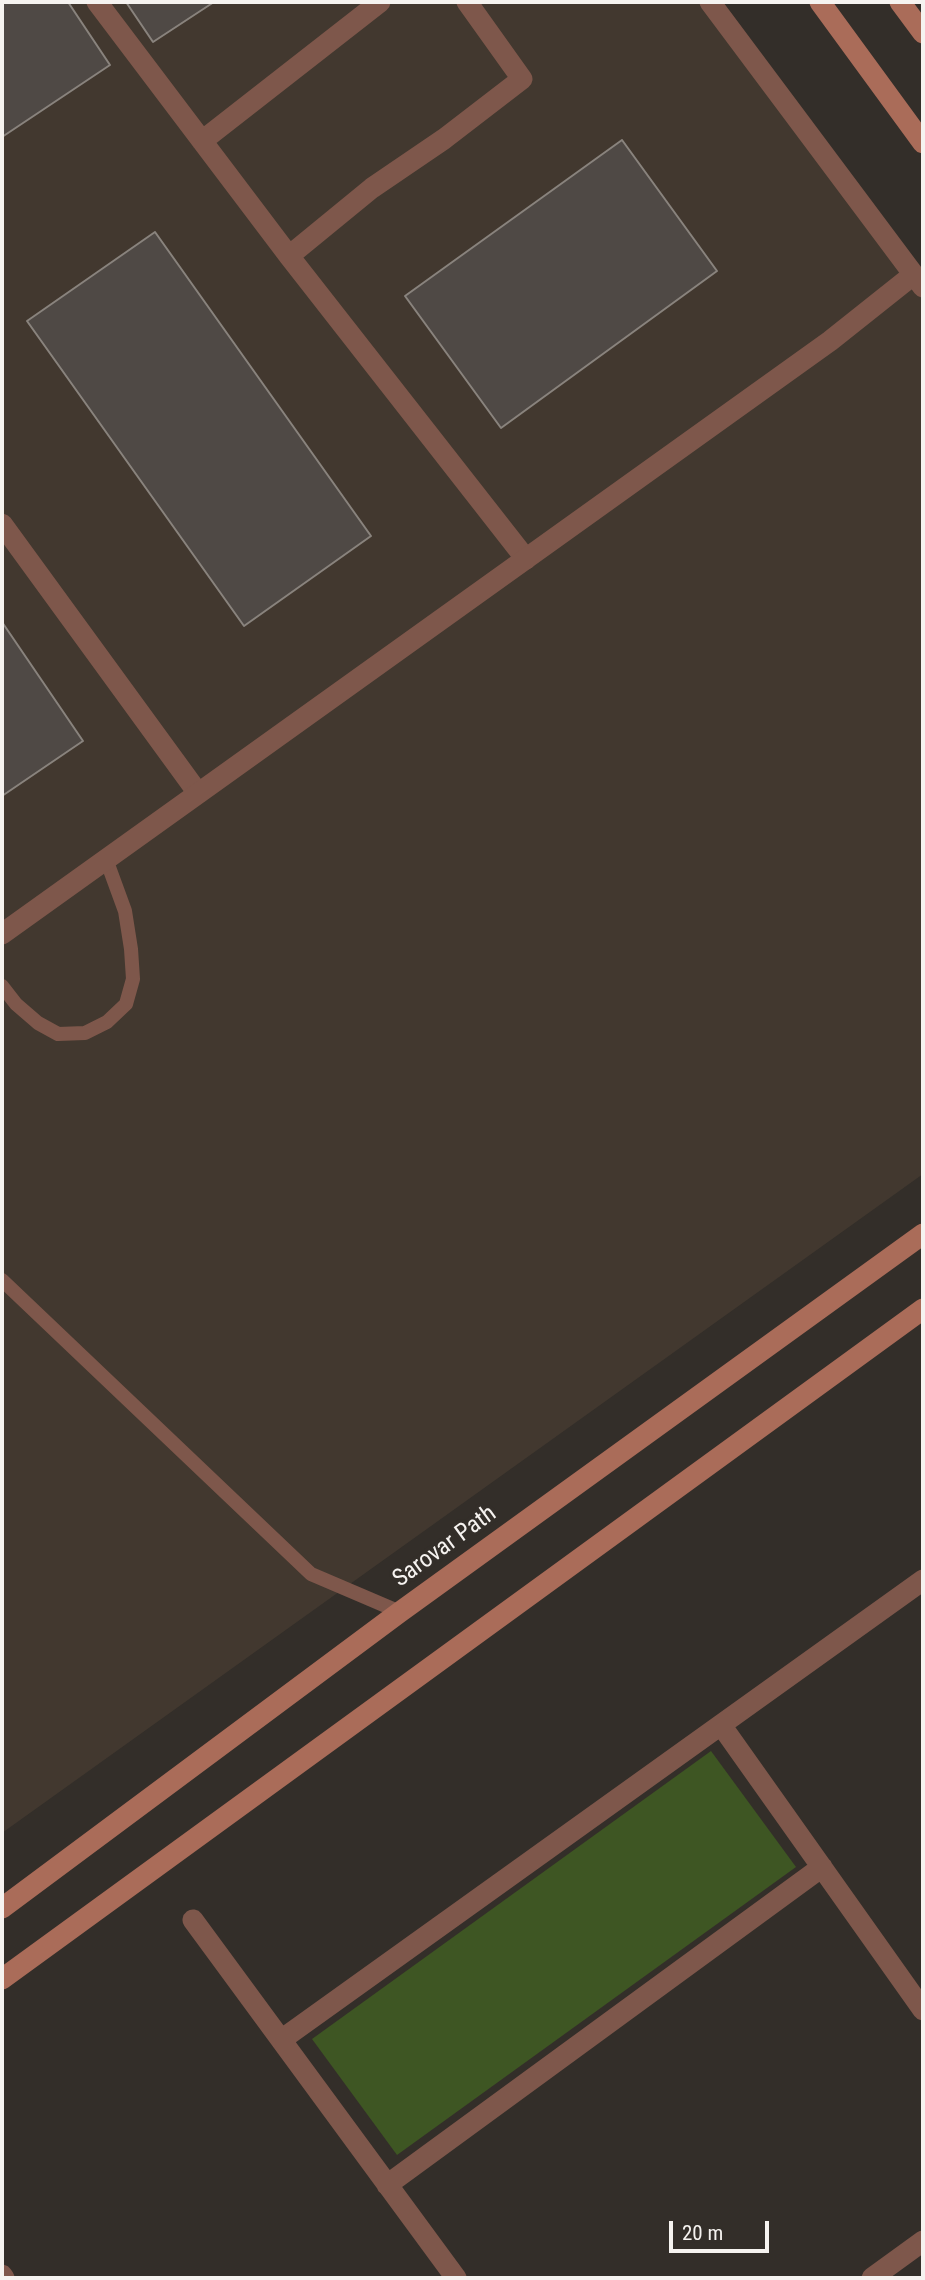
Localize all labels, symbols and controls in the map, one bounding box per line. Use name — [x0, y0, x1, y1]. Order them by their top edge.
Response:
street label: Sarovar Path — [388, 1500, 502, 1594]
scale bar — [673, 2206, 773, 2250]
text: 20 m — [682, 2221, 723, 2245]

